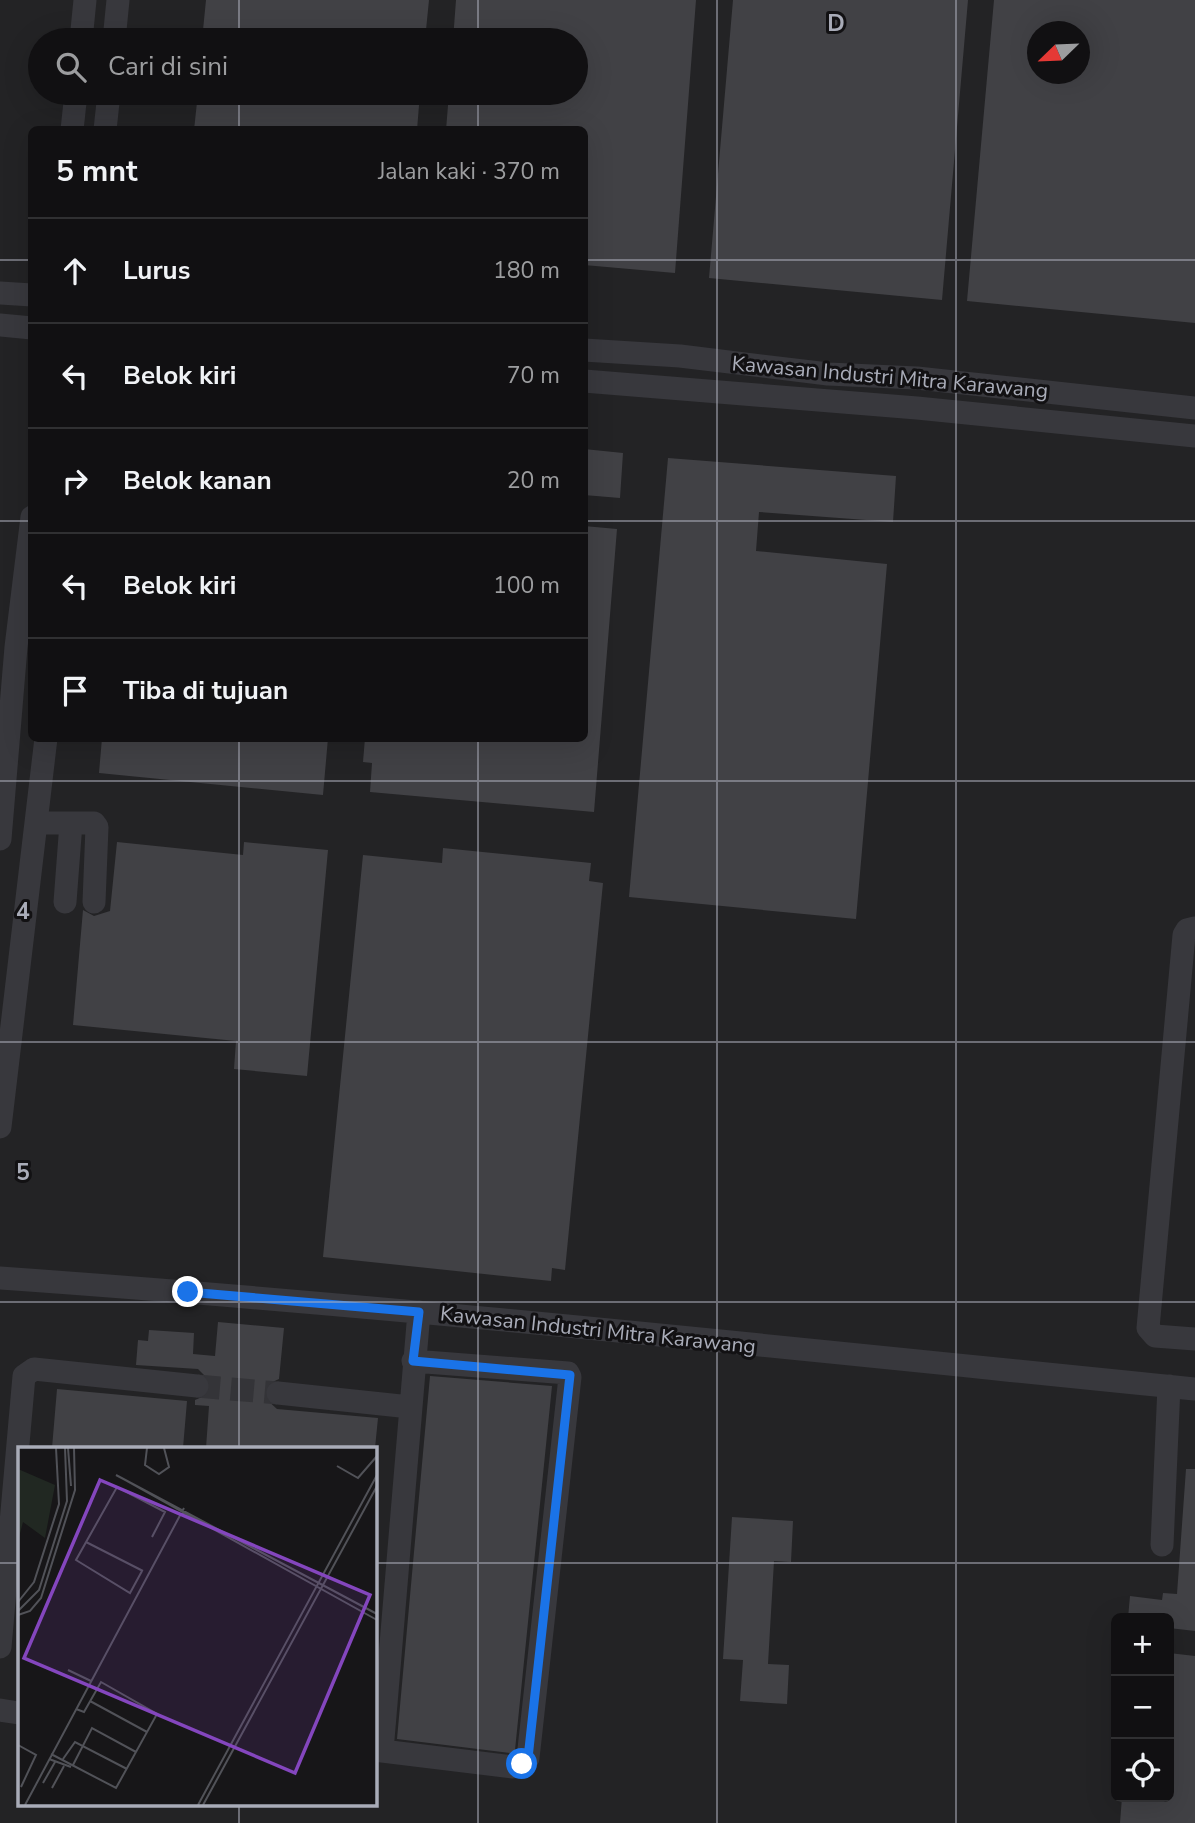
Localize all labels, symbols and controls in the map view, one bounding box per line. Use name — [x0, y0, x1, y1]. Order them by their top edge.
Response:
text: D — [827, 8, 845, 39]
north arrow — [1027, 21, 1090, 84]
search box — [28, 28, 588, 105]
icon: search — [52, 48, 90, 86]
text: Cari di sini — [108, 49, 228, 84]
text: 5 mnt — [56, 151, 137, 192]
text: Jalan kaki · 370 m — [378, 156, 560, 187]
icon: ahead — [56, 252, 94, 290]
text: Lurus — [123, 253, 190, 288]
text: 180 m — [493, 255, 560, 286]
street label: Kawasan Industri Mitra Karawang — [731, 349, 1049, 405]
icon: left — [56, 357, 94, 395]
text: Belok kiri — [123, 358, 236, 393]
text: 70 m — [507, 360, 560, 391]
icon: right — [56, 462, 94, 500]
text: Belok kanan — [123, 463, 272, 498]
text: 20 m — [507, 465, 560, 496]
icon: left — [56, 567, 94, 605]
text: Belok kiri — [123, 568, 236, 603]
text: 100 m — [493, 570, 560, 601]
icon: arrive — [56, 672, 94, 710]
text: Tiba di tujuan — [123, 673, 288, 708]
text: 4 — [16, 896, 30, 927]
text: 5 — [16, 1157, 30, 1188]
route end — [172, 1276, 203, 1307]
street label: Kawasan Industri Mitra Karawang — [439, 1299, 757, 1361]
inset map — [18, 1447, 376, 1806]
map controls — [1111, 1613, 1174, 1802]
button: + — [1111, 1613, 1174, 1676]
button: − — [1111, 1676, 1174, 1739]
button: locate — [1111, 1739, 1174, 1802]
route start — [506, 1748, 537, 1779]

